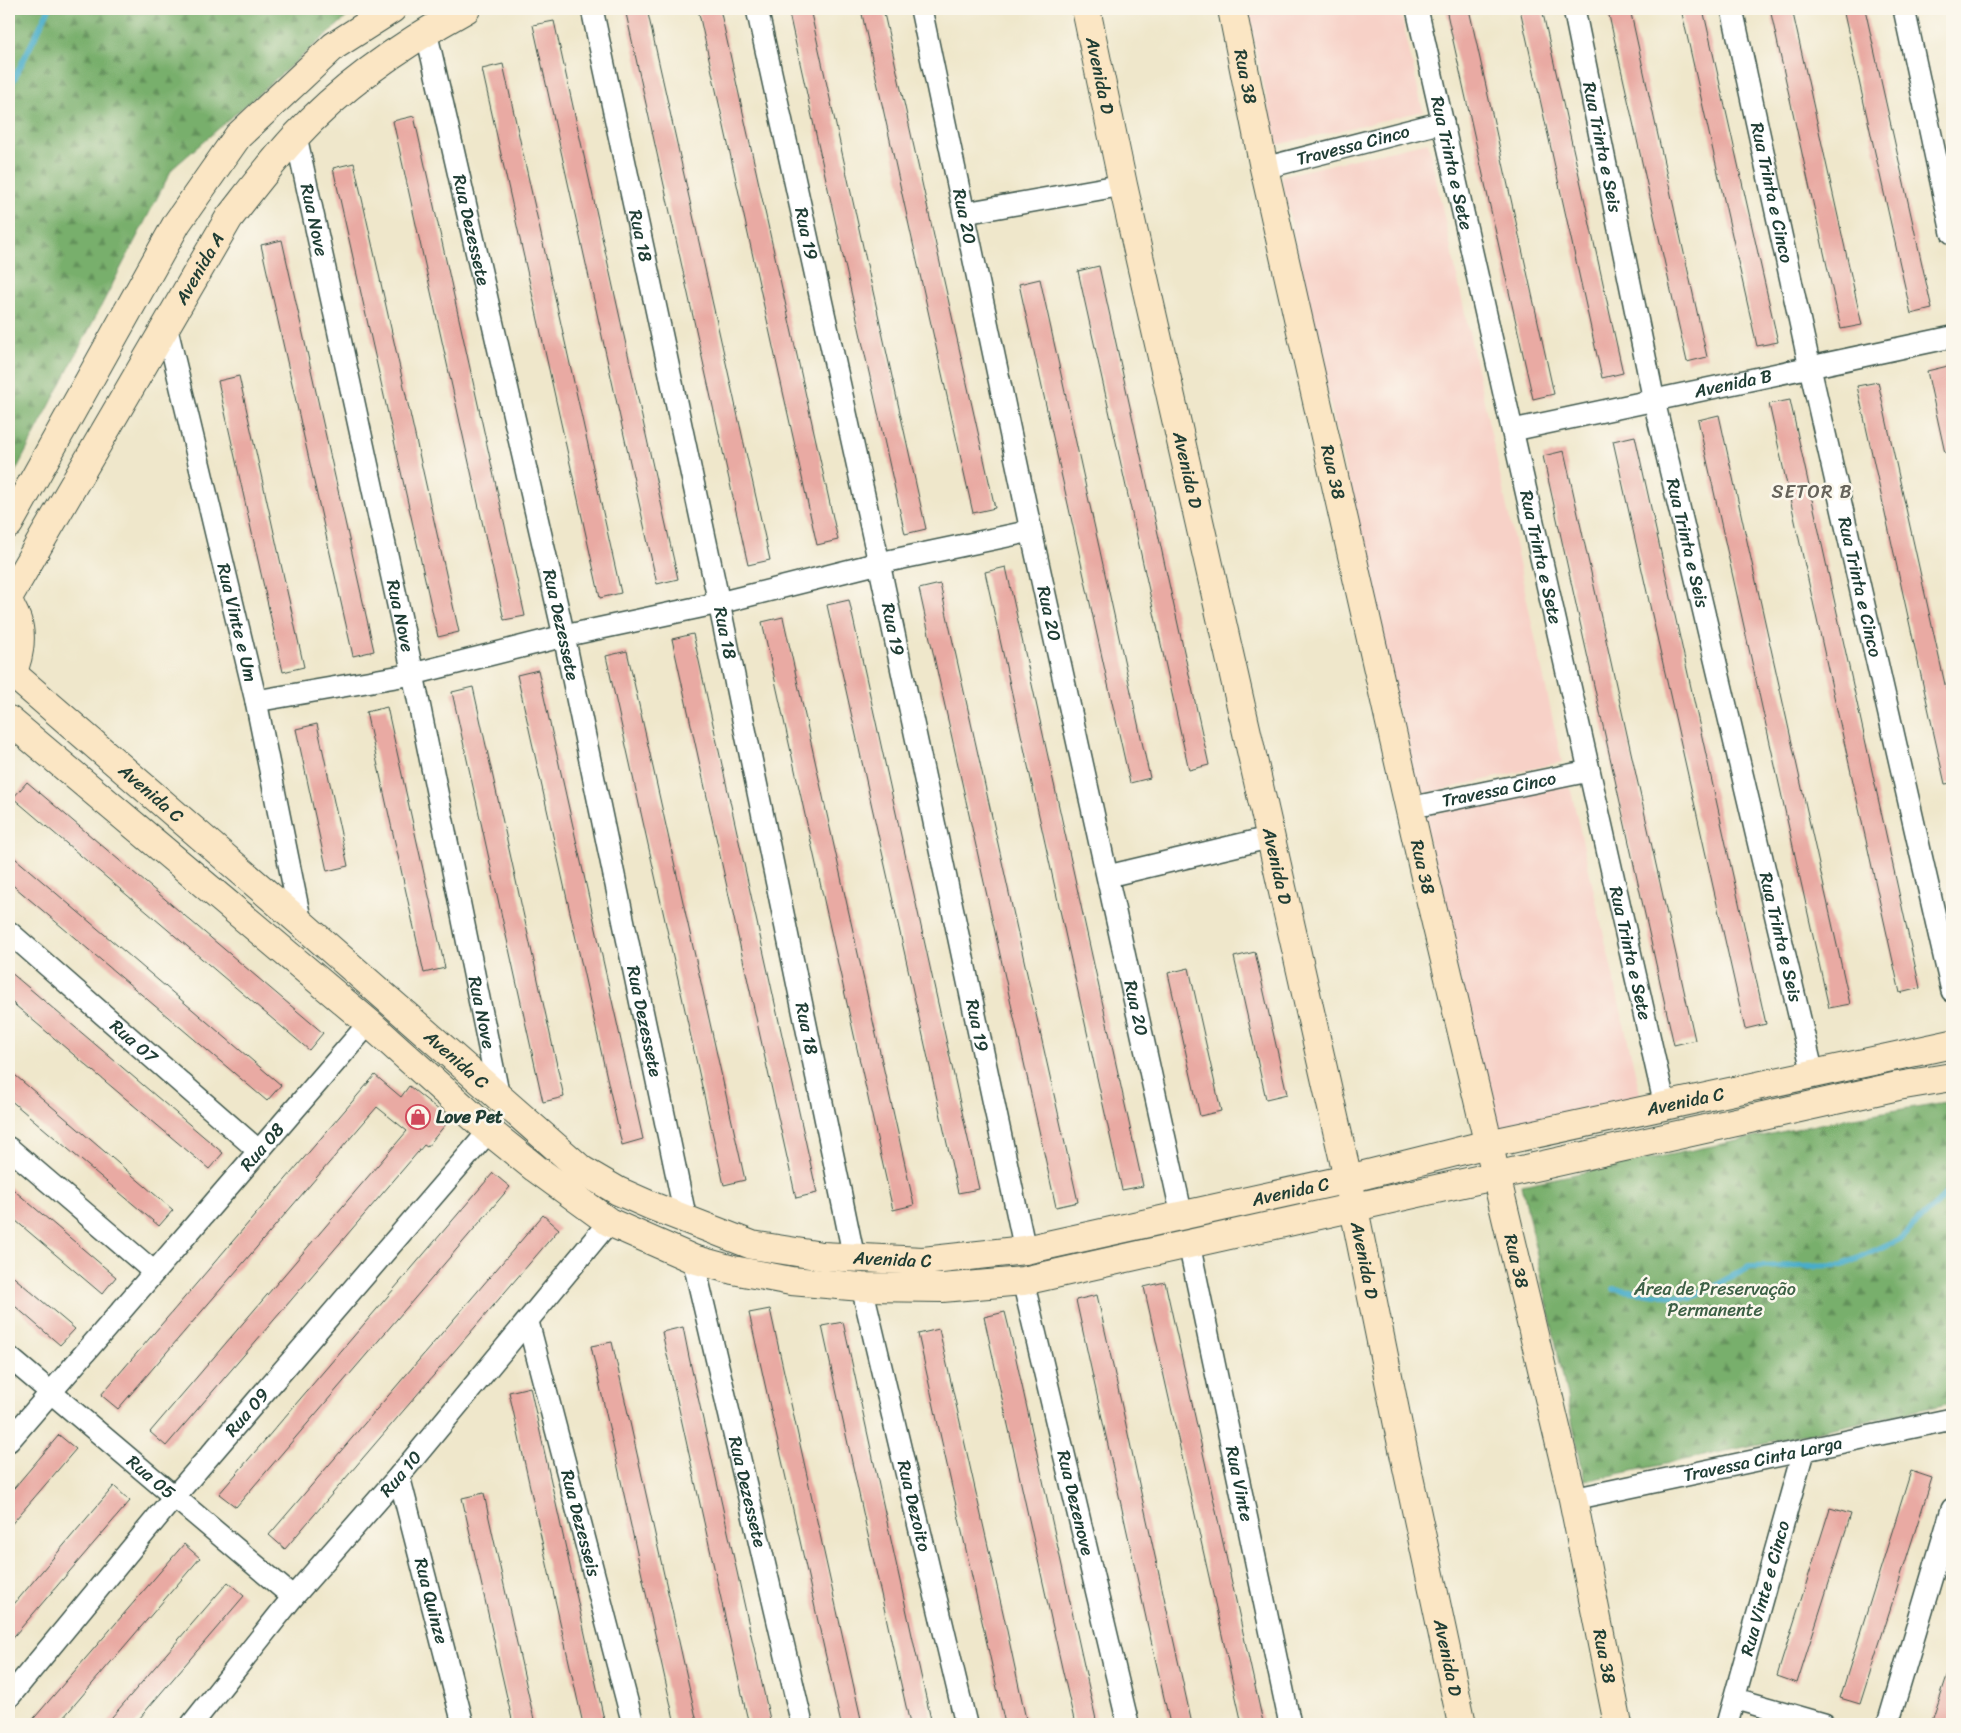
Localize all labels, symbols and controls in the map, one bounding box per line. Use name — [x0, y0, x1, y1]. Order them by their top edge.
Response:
street label: Avenida D — [1076, 33, 1124, 117]
street label: Rua 38 — [1224, 46, 1267, 107]
street label: Rua Trinta e Seis — [1573, 79, 1631, 216]
street label: Rua Trinta e Sete — [1421, 93, 1482, 233]
street label: Travessa Cinco — [1293, 115, 1413, 175]
street label: Rua Trinta e Cinco — [1741, 119, 1803, 266]
street label: Rua Dezessete — [443, 171, 500, 289]
street label: Rua Nove — [291, 181, 338, 259]
street label: Rua 20 — [943, 186, 986, 247]
street label: Rua 19 — [785, 204, 828, 263]
street label: Rua 18 — [619, 207, 662, 265]
street label: Avenida A — [165, 226, 233, 312]
street label: Avenida B — [1690, 360, 1775, 407]
street label: Avenida D — [1163, 427, 1212, 512]
street label: Rua 38 — [1311, 442, 1355, 503]
street label: Rua Trinta e Seis — [1657, 475, 1719, 612]
district label: SETOR B — [1772, 475, 1852, 508]
street label: Rua Trinta e Sete — [1510, 487, 1572, 627]
street label: Rua Trinta e Cinco — [1828, 514, 1891, 660]
street label: Rua Vinte e Um — [208, 560, 267, 685]
street label: Rua Dezessete — [533, 566, 589, 684]
street label: Rua Nove — [377, 576, 424, 655]
street label: Rua 20 — [1028, 583, 1071, 644]
street label: Rua 19 — [872, 600, 914, 659]
street label: Rua 18 — [704, 604, 746, 662]
street label: Avenida C — [110, 755, 192, 832]
street label: Travessa Cinco — [1439, 762, 1559, 817]
street label: Avenida D — [1253, 823, 1301, 908]
street label: Rua 38 — [1401, 837, 1445, 898]
street label: Rua Trinta e Seis — [1750, 869, 1812, 1006]
street label: Rua Trinta e Sete — [1600, 883, 1661, 1023]
street label: Rua Dezessete — [617, 963, 672, 1080]
street label: Rua Nove — [459, 973, 505, 1052]
street label: Rua 20 — [1115, 977, 1158, 1039]
street label: Rua 19 — [956, 996, 998, 1055]
street label: Rua 18 — [786, 999, 828, 1058]
street label: Rua 07 — [102, 1011, 167, 1073]
street label: Avenida C — [416, 1021, 497, 1098]
street label: Avenida C — [1643, 1077, 1728, 1126]
place label: Love Pet — [436, 1101, 503, 1133]
shop icon: Love Pet — [405, 1104, 431, 1130]
street label: Rua 08 — [232, 1115, 293, 1179]
street label: Avenida C — [1248, 1167, 1333, 1216]
street label: Avenida D — [1341, 1218, 1388, 1302]
street label: Rua 38 — [1494, 1231, 1538, 1292]
street label: Avenida C — [852, 1242, 934, 1277]
park label: Área de Preservação Permanente — [1633, 1273, 1796, 1326]
street label: Rua 09 — [216, 1380, 278, 1444]
street label: Travessa Cinta Larga — [1680, 1427, 1845, 1491]
street label: Rua Dezessete — [719, 1433, 776, 1551]
street label: Rua 10 — [371, 1443, 430, 1504]
street label: Rua Vinte — [1216, 1443, 1263, 1525]
street label: Rua 05 — [119, 1447, 183, 1508]
street label: Rua Dezenove — [1048, 1447, 1104, 1559]
street label: Rua Dezoito — [888, 1457, 940, 1555]
street label: Rua Dezesseis — [551, 1466, 610, 1581]
street label: Rua Vinte e Cinco — [1731, 1517, 1799, 1660]
street label: Rua Quinze — [405, 1554, 458, 1648]
street label: Avenida D — [1424, 1615, 1472, 1699]
street label: Rua 38 — [1583, 1626, 1626, 1687]

